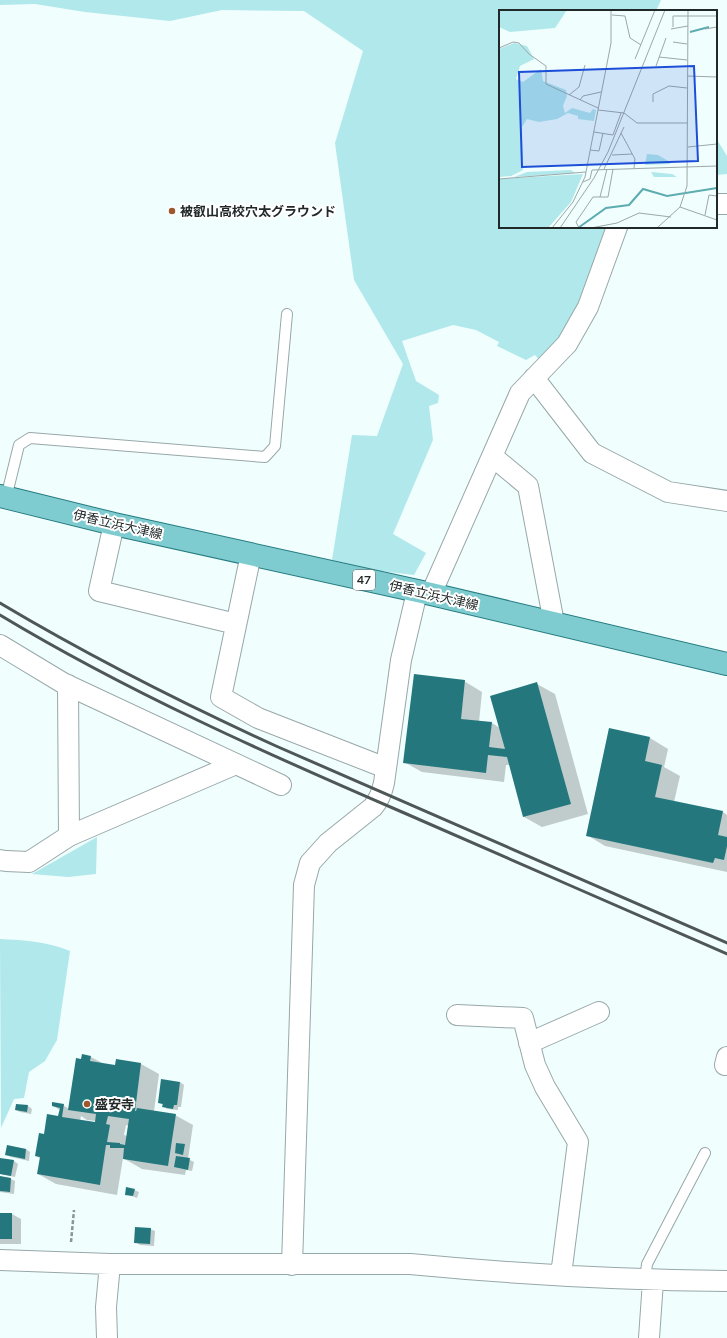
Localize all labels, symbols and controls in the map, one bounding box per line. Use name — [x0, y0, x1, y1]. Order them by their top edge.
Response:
inset map — [499, 10, 717, 228]
place label: 被叡山高校穴太グラウンド — [180, 203, 336, 219]
marker: 被叡山高校穴太グラウンド — [167, 206, 177, 216]
street label: 伊香立浜大津線 — [72, 506, 164, 542]
road number: 47 — [353, 570, 375, 590]
street label: 伊香立浜大津線 — [388, 577, 480, 613]
place label: 盛安寺 — [95, 1096, 134, 1112]
marker: 盛安寺 — [82, 1099, 92, 1109]

